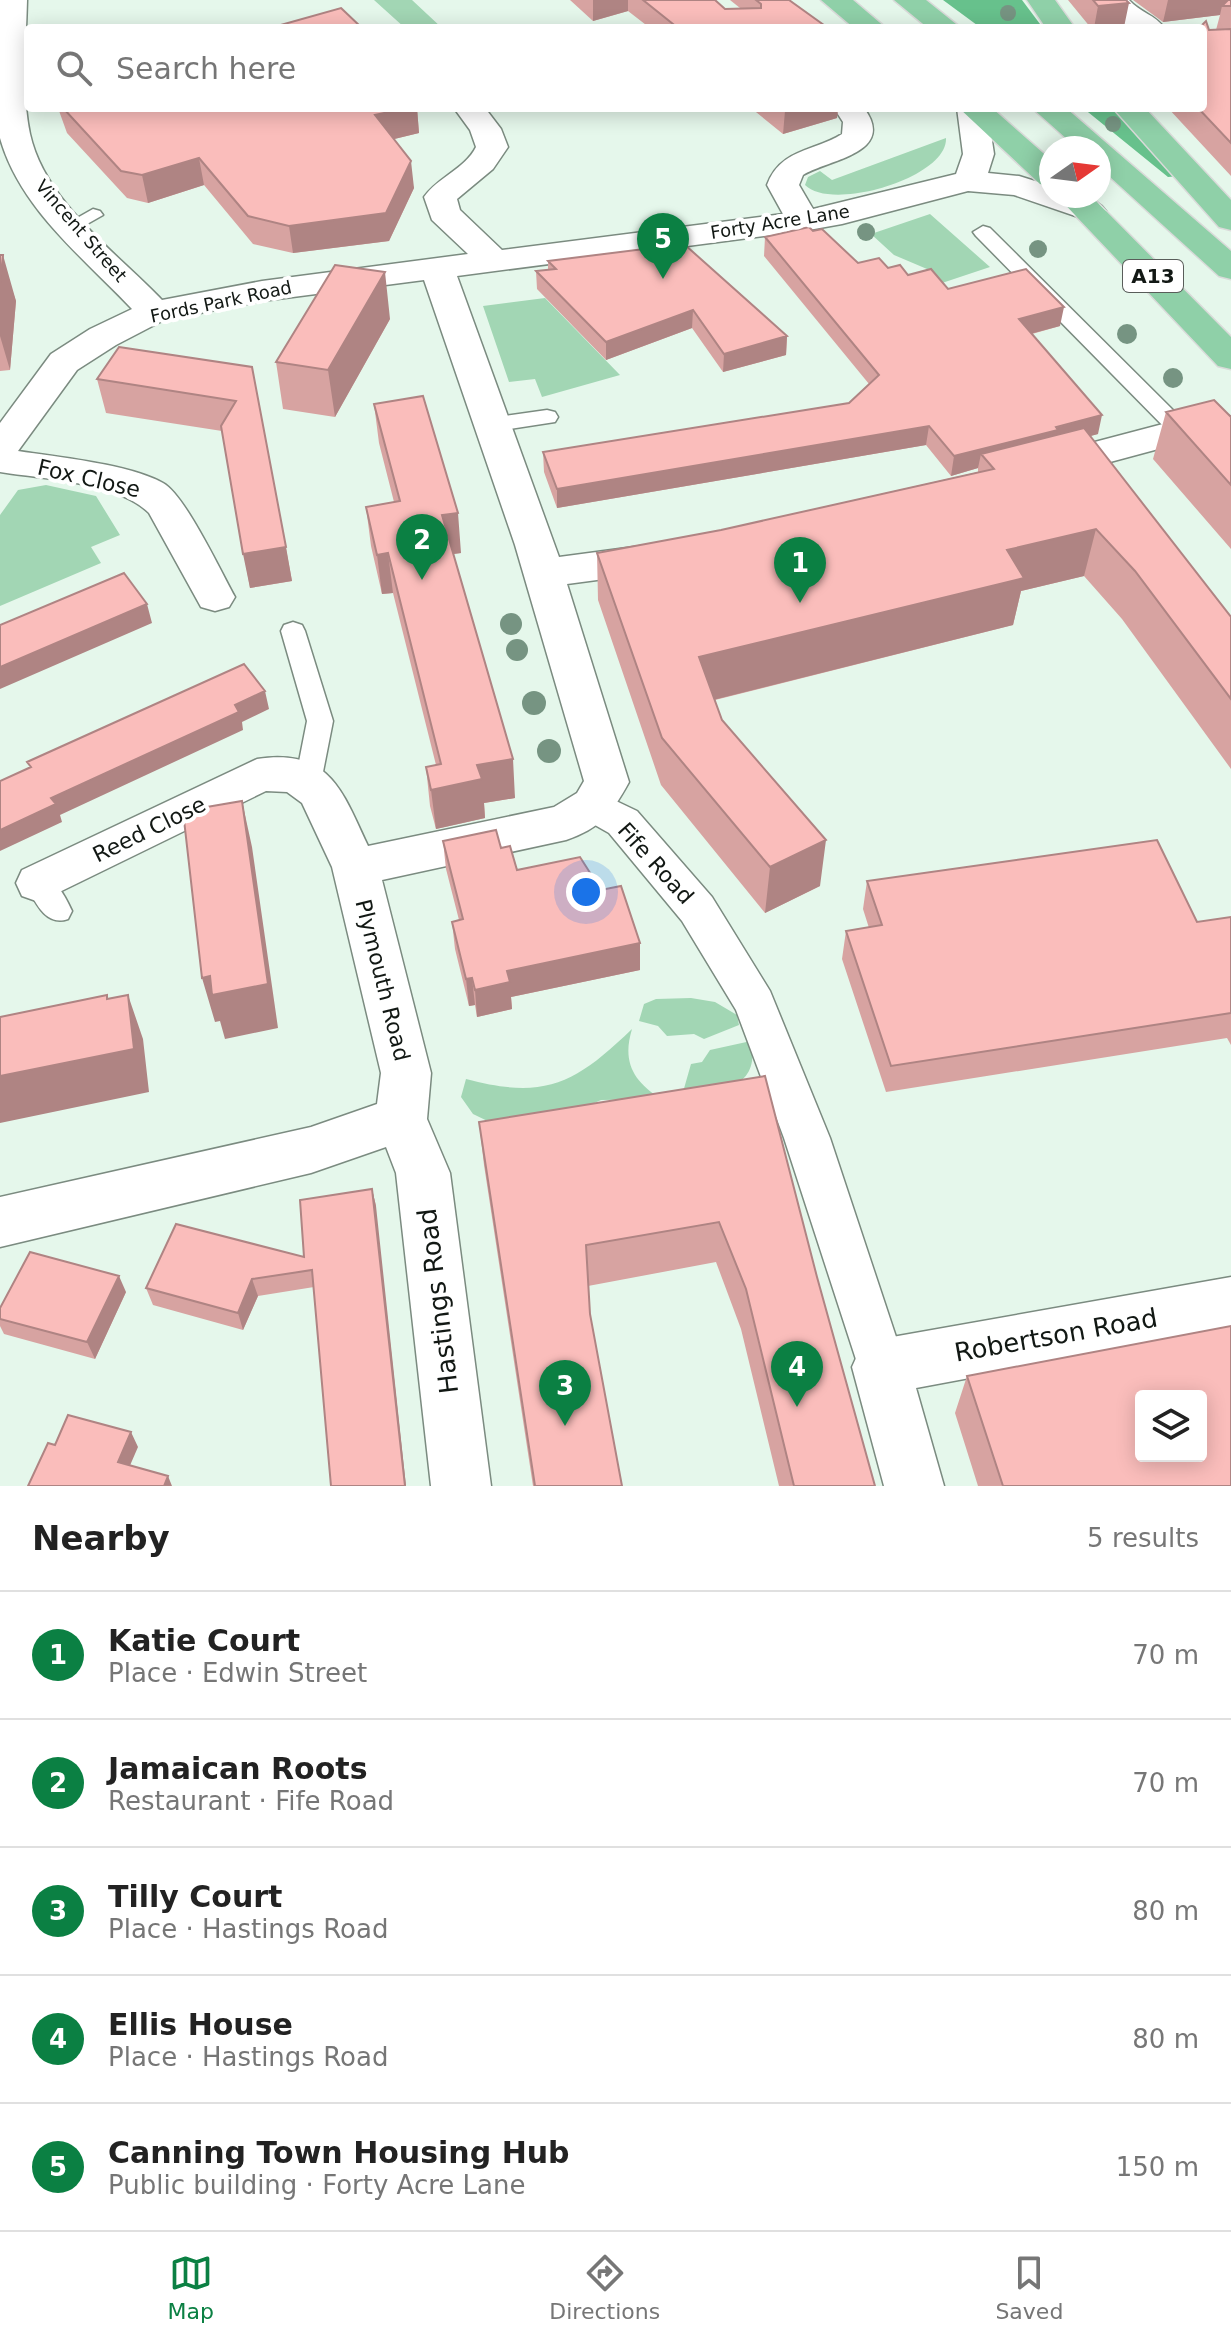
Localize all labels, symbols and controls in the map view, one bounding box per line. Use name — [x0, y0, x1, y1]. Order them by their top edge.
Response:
search box — [24, 24, 1207, 112]
icon: search — [52, 46, 96, 90]
text: Search here — [116, 51, 296, 86]
north arrow — [1039, 136, 1111, 208]
street label: Vincent Street — [31, 175, 131, 286]
street label: Forty Acre Lane — [709, 200, 851, 243]
pin: 5 — [637, 213, 689, 279]
road number: A13 — [1123, 260, 1183, 292]
street label: Fords Park Road — [148, 276, 294, 327]
street label: Fox Close — [35, 455, 143, 502]
pin: 2 — [396, 514, 448, 580]
pin: 1 — [774, 537, 826, 603]
street label: Reed Close — [89, 791, 210, 867]
street label: Fife Road — [613, 818, 699, 909]
your location — [566, 872, 606, 912]
street label: Plymouth Road — [350, 897, 415, 1064]
street label: Hastings Road — [412, 1207, 464, 1395]
street label: Robertson Road — [952, 1302, 1160, 1368]
pin: 4 — [771, 1341, 823, 1407]
pin: 3 — [539, 1360, 591, 1426]
map controls — [1135, 1390, 1207, 1462]
button: layers — [1135, 1390, 1207, 1462]
text: Nearby — [32, 1518, 170, 1558]
text: 5 results — [1087, 1523, 1199, 1553]
text: Katie Court — [108, 1623, 300, 1658]
text: 1 — [49, 1640, 67, 1670]
text: 70 m — [1132, 1640, 1199, 1670]
text: Place · Edwin Street — [108, 1658, 367, 1688]
text: Jamaican Roots — [108, 1751, 368, 1786]
text: 2 — [49, 1768, 67, 1798]
text: 70 m — [1132, 1768, 1199, 1798]
text: Restaurant · Fife Road — [108, 1786, 394, 1816]
text: Tilly Court — [108, 1879, 282, 1914]
text: 3 — [49, 1896, 67, 1926]
text: 80 m — [1132, 1896, 1199, 1926]
text: Place · Hastings Road — [108, 1914, 388, 1944]
text: Ellis House — [108, 2007, 293, 2042]
text: 4 — [49, 2024, 67, 2054]
text: 80 m — [1132, 2024, 1199, 2054]
text: Place · Hastings Road — [108, 2042, 388, 2072]
text: Canning Town Housing Hub — [108, 2135, 570, 2170]
text: 5 — [49, 2152, 67, 2182]
text: 150 m — [1116, 2152, 1199, 2182]
text: Public building · Forty Acre Lane — [108, 2170, 526, 2200]
tab: Map — [168, 2251, 214, 2324]
tab: Directions — [549, 2251, 660, 2324]
tab: Saved — [995, 2251, 1063, 2324]

